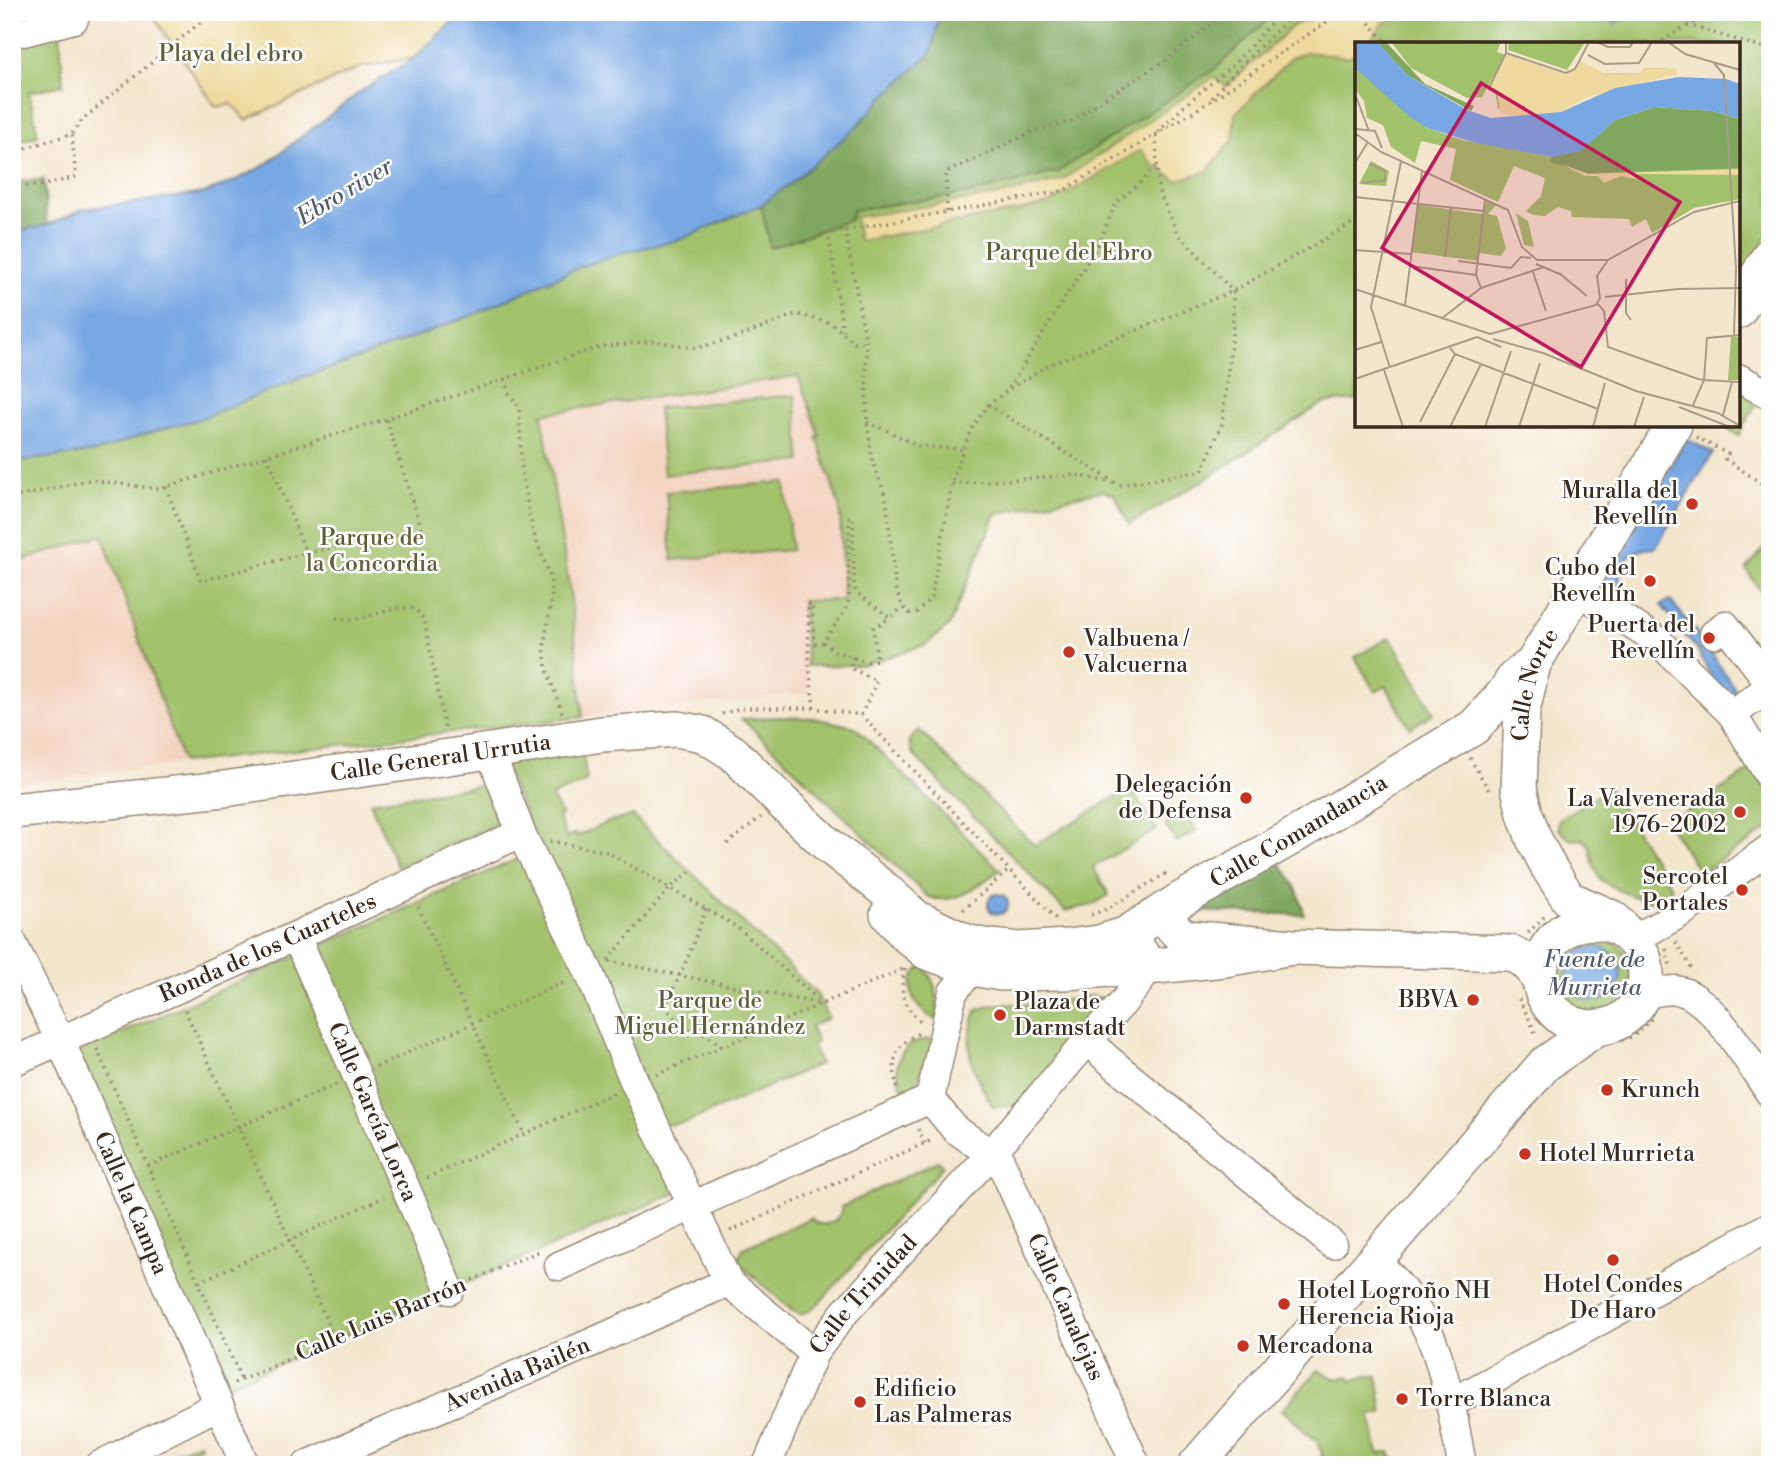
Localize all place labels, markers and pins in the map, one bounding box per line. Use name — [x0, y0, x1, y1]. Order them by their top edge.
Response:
place label: Muralla del Revellín — [1562, 477, 1678, 531]
marker: Muralla del Revellín — [1684, 496, 1700, 512]
place label: Cubo del Revellín — [1545, 554, 1636, 608]
marker: Cubo del Revellín — [1642, 573, 1658, 589]
place label: Puerta del Revellín — [1587, 611, 1695, 665]
place label: Valbuena / Valcuerna — [1082, 625, 1190, 679]
marker: Puerta del Revellín — [1701, 630, 1717, 646]
marker: Valbuena / Valcuerna — [1061, 644, 1077, 660]
place label: Delegación de Defensa — [1115, 771, 1232, 825]
place label: La Valvenerada 1976-2002 — [1567, 785, 1726, 839]
marker: Delegación de Defensa — [1238, 790, 1254, 806]
marker: La Valvenerada 1976-2002 — [1732, 804, 1748, 820]
place label: Sercotel Portales — [1642, 863, 1728, 917]
marker: Sercotel Portales — [1734, 882, 1750, 898]
place label: BBVA — [1398, 986, 1460, 1014]
place label: Plaza de Darmstadt — [1014, 988, 1126, 1042]
marker: BBVA — [1465, 992, 1481, 1008]
marker: Plaza de Darmstadt — [992, 1007, 1008, 1023]
place label: Krunch — [1621, 1076, 1701, 1104]
marker: Krunch — [1599, 1082, 1615, 1098]
place label: Hotel Murrieta — [1539, 1140, 1695, 1168]
marker: Hotel Murrieta — [1517, 1146, 1533, 1162]
marker: Hotel Condes De Haro — [1605, 1252, 1621, 1268]
place label: Hotel Condes De Haro — [1543, 1271, 1683, 1325]
place label: Hotel Logroño NH Herencia Rioja — [1298, 1277, 1491, 1331]
marker: Hotel Logroño NH Herencia Rioja — [1276, 1296, 1292, 1312]
place label: Mercadona — [1257, 1332, 1374, 1360]
marker: Mercadona — [1235, 1338, 1251, 1354]
place label: Edificio Las Palmeras — [874, 1375, 1012, 1429]
place label: Torre Blanca — [1416, 1385, 1551, 1413]
marker: Torre Blanca — [1394, 1391, 1410, 1407]
marker: Edificio Las Palmeras — [852, 1394, 868, 1410]

